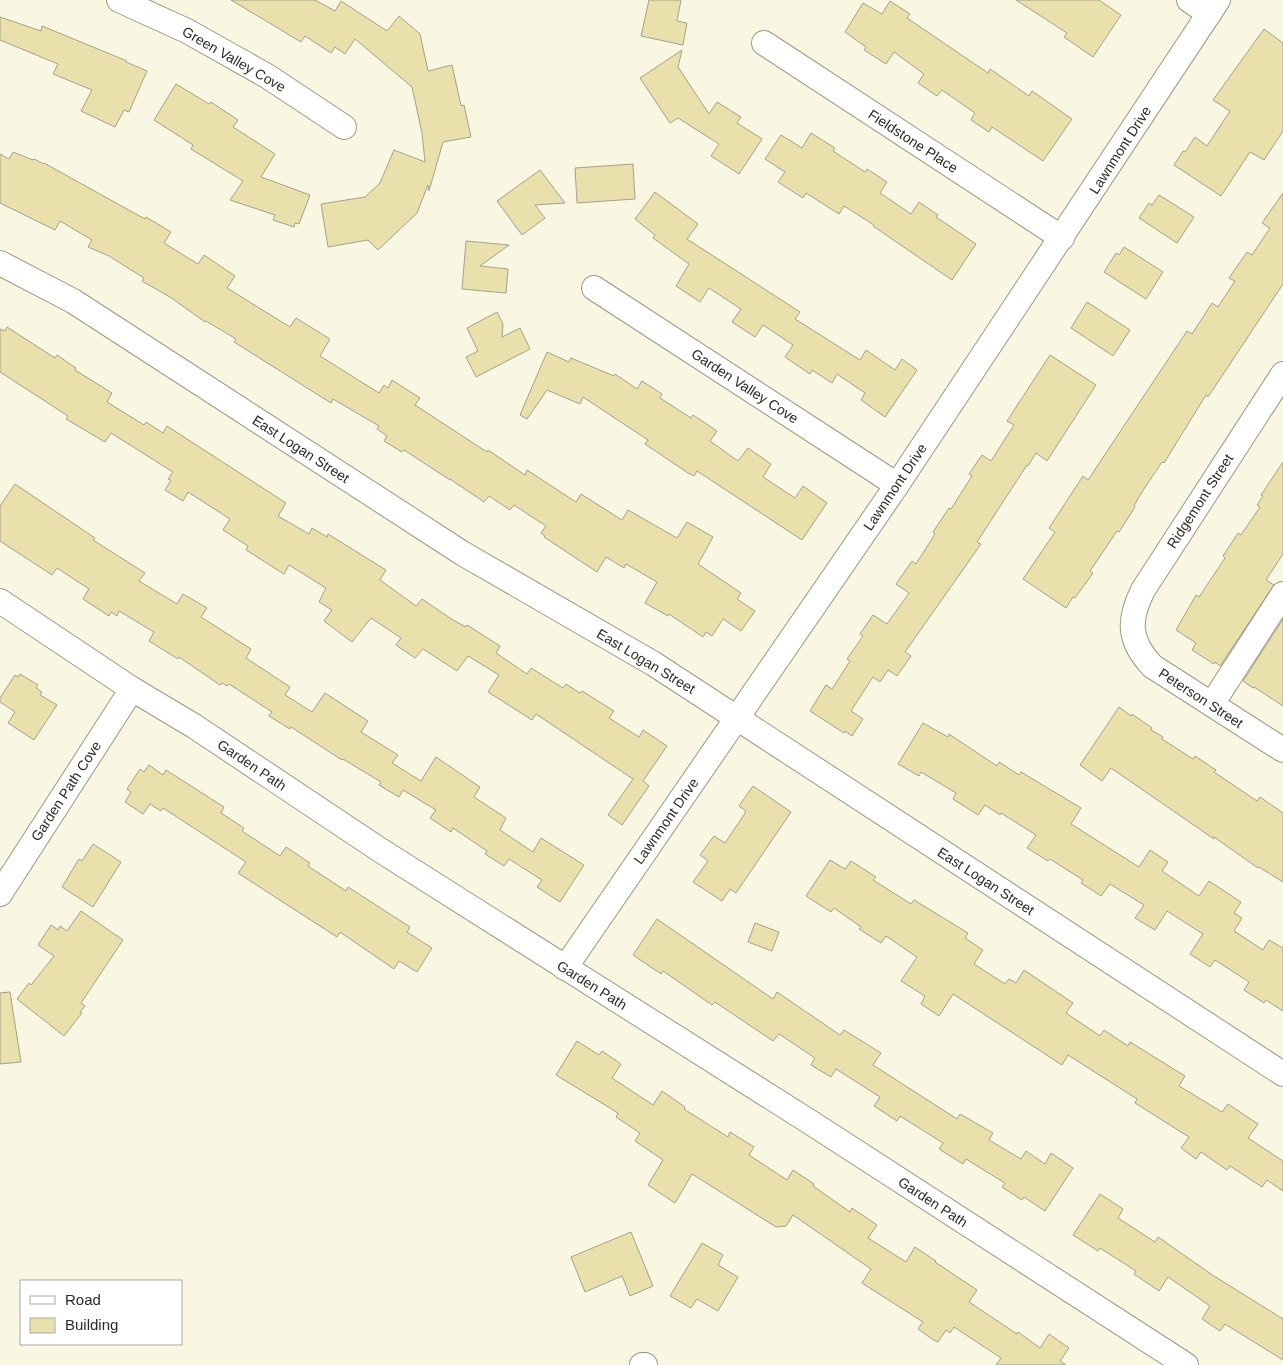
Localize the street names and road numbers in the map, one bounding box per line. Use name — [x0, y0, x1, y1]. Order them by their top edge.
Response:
street label: Green Valley Cove — [180, 23, 289, 95]
street label: Lawnmont Drive — [1086, 103, 1154, 197]
street label: Fieldstone Place — [865, 106, 961, 176]
street label: Garden Valley Cove — [689, 345, 802, 427]
street label: East Logan Street — [250, 412, 352, 486]
street label: Lawnmont Drive — [860, 440, 930, 533]
street label: Ridgemont Street — [1164, 451, 1236, 551]
street label: East Logan Street — [594, 625, 698, 697]
street label: Peterson Street — [1156, 665, 1246, 731]
street label: Garden Path — [215, 736, 289, 794]
street label: Garden Path Cove — [28, 738, 104, 844]
street label: Lawnmont Drive — [630, 775, 702, 867]
street label: East Logan Street — [935, 844, 1037, 918]
street label: Garden Path — [554, 957, 630, 1013]
street label: Garden Path — [895, 1174, 971, 1230]

